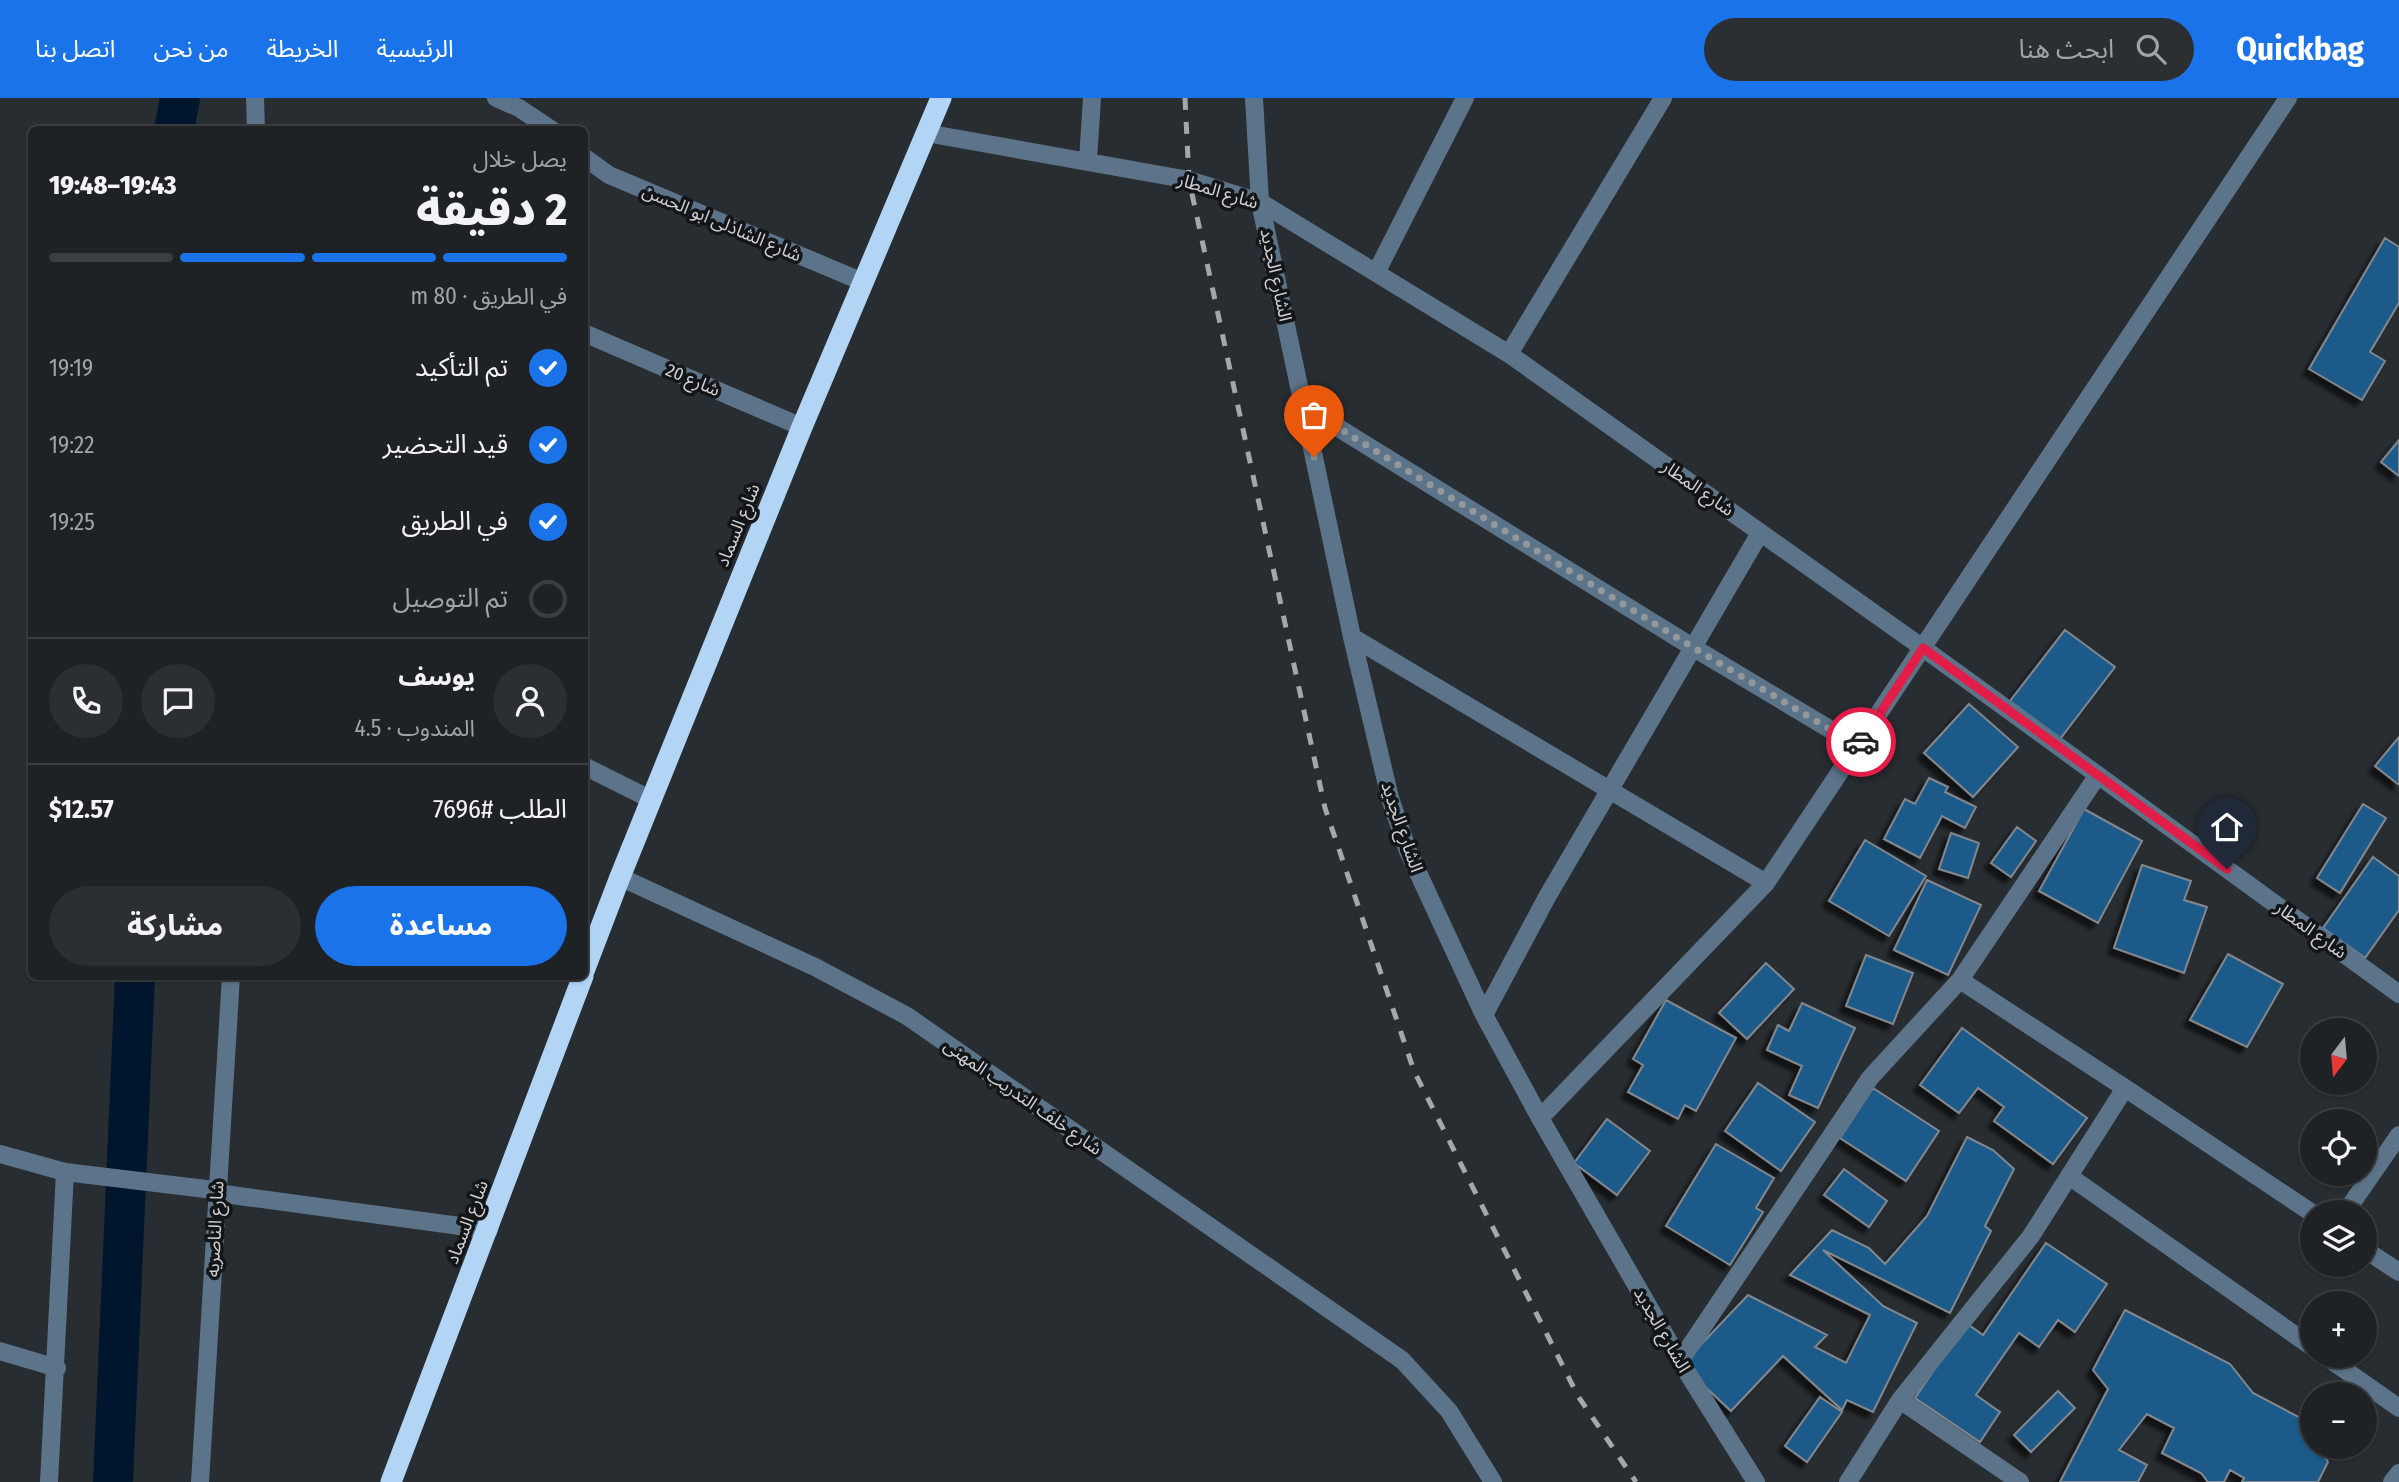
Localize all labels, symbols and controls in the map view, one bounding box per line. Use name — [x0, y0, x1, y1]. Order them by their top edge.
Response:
search box — [1704, 18, 2194, 81]
text: Quickbag — [2236, 29, 2364, 69]
icon: search — [2132, 30, 2170, 68]
text: ابحث هنا — [2019, 34, 2114, 65]
text: اتصل بنا — [35, 35, 116, 63]
text: من نحن — [154, 35, 229, 63]
text: الخريطة — [267, 35, 338, 63]
text: الرئيسية — [376, 35, 454, 63]
text: يصل خلال — [473, 145, 567, 173]
street label: شارع المطار — [1173, 168, 1261, 217]
text: 19:43–19:48 — [49, 170, 177, 201]
street label: شارع الشاذلى ابو الحسن — [638, 180, 805, 269]
text: 2 دقيقة — [416, 182, 567, 237]
street label: الشارع الجديد — [1252, 227, 1297, 324]
text: في الطريق · 80 m — [410, 282, 567, 310]
icon: check — [529, 349, 567, 387]
text: تم التأكيد — [415, 352, 508, 383]
text: 19:19 — [49, 354, 93, 382]
street label: شارع 20 — [661, 359, 723, 404]
pin — [1284, 385, 1344, 457]
icon: bag — [1295, 396, 1333, 434]
icon: check — [529, 426, 567, 464]
text: قيد التحضير — [383, 429, 508, 460]
text: 19:22 — [49, 431, 94, 459]
street label: شارع المطار — [1655, 455, 1738, 523]
street label: شارع السماد — [711, 480, 767, 571]
icon: check — [529, 503, 567, 541]
text: في الطريق — [401, 506, 508, 537]
text: 19:25 — [49, 508, 95, 536]
text: تم التوصيل — [392, 583, 508, 614]
text: يوسف — [398, 661, 475, 692]
button: phone — [49, 664, 123, 738]
button: chat — [141, 664, 215, 738]
button: person — [493, 664, 567, 738]
courier — [1826, 707, 1896, 777]
text: المندوب · 4.5 — [355, 714, 475, 742]
icon: car — [1842, 723, 1880, 761]
street label: الشارع الجديد — [1373, 779, 1428, 876]
text: $12.57 — [49, 794, 114, 825]
text: الطلب #7696 — [433, 794, 567, 825]
pin — [2197, 797, 2257, 869]
icon: home — [2208, 808, 2246, 846]
button: مشاركة — [49, 886, 301, 966]
button: مساعدة — [315, 886, 567, 966]
street label: شارع المطار — [2268, 896, 2351, 966]
north arrow — [2300, 1018, 2376, 1096]
map controls — [2300, 1018, 2377, 1459]
street label: شارع خلف التدريب المهنى — [938, 1034, 1106, 1162]
button: locate — [2300, 1109, 2377, 1186]
street label: شارع السماد — [441, 1177, 496, 1268]
street label: شارع الناصريه — [201, 1180, 232, 1278]
button: layers — [2300, 1200, 2377, 1277]
street label: الشارع الجديد — [1626, 1284, 1695, 1378]
button: + — [2300, 1291, 2377, 1368]
button: − — [2300, 1382, 2377, 1459]

